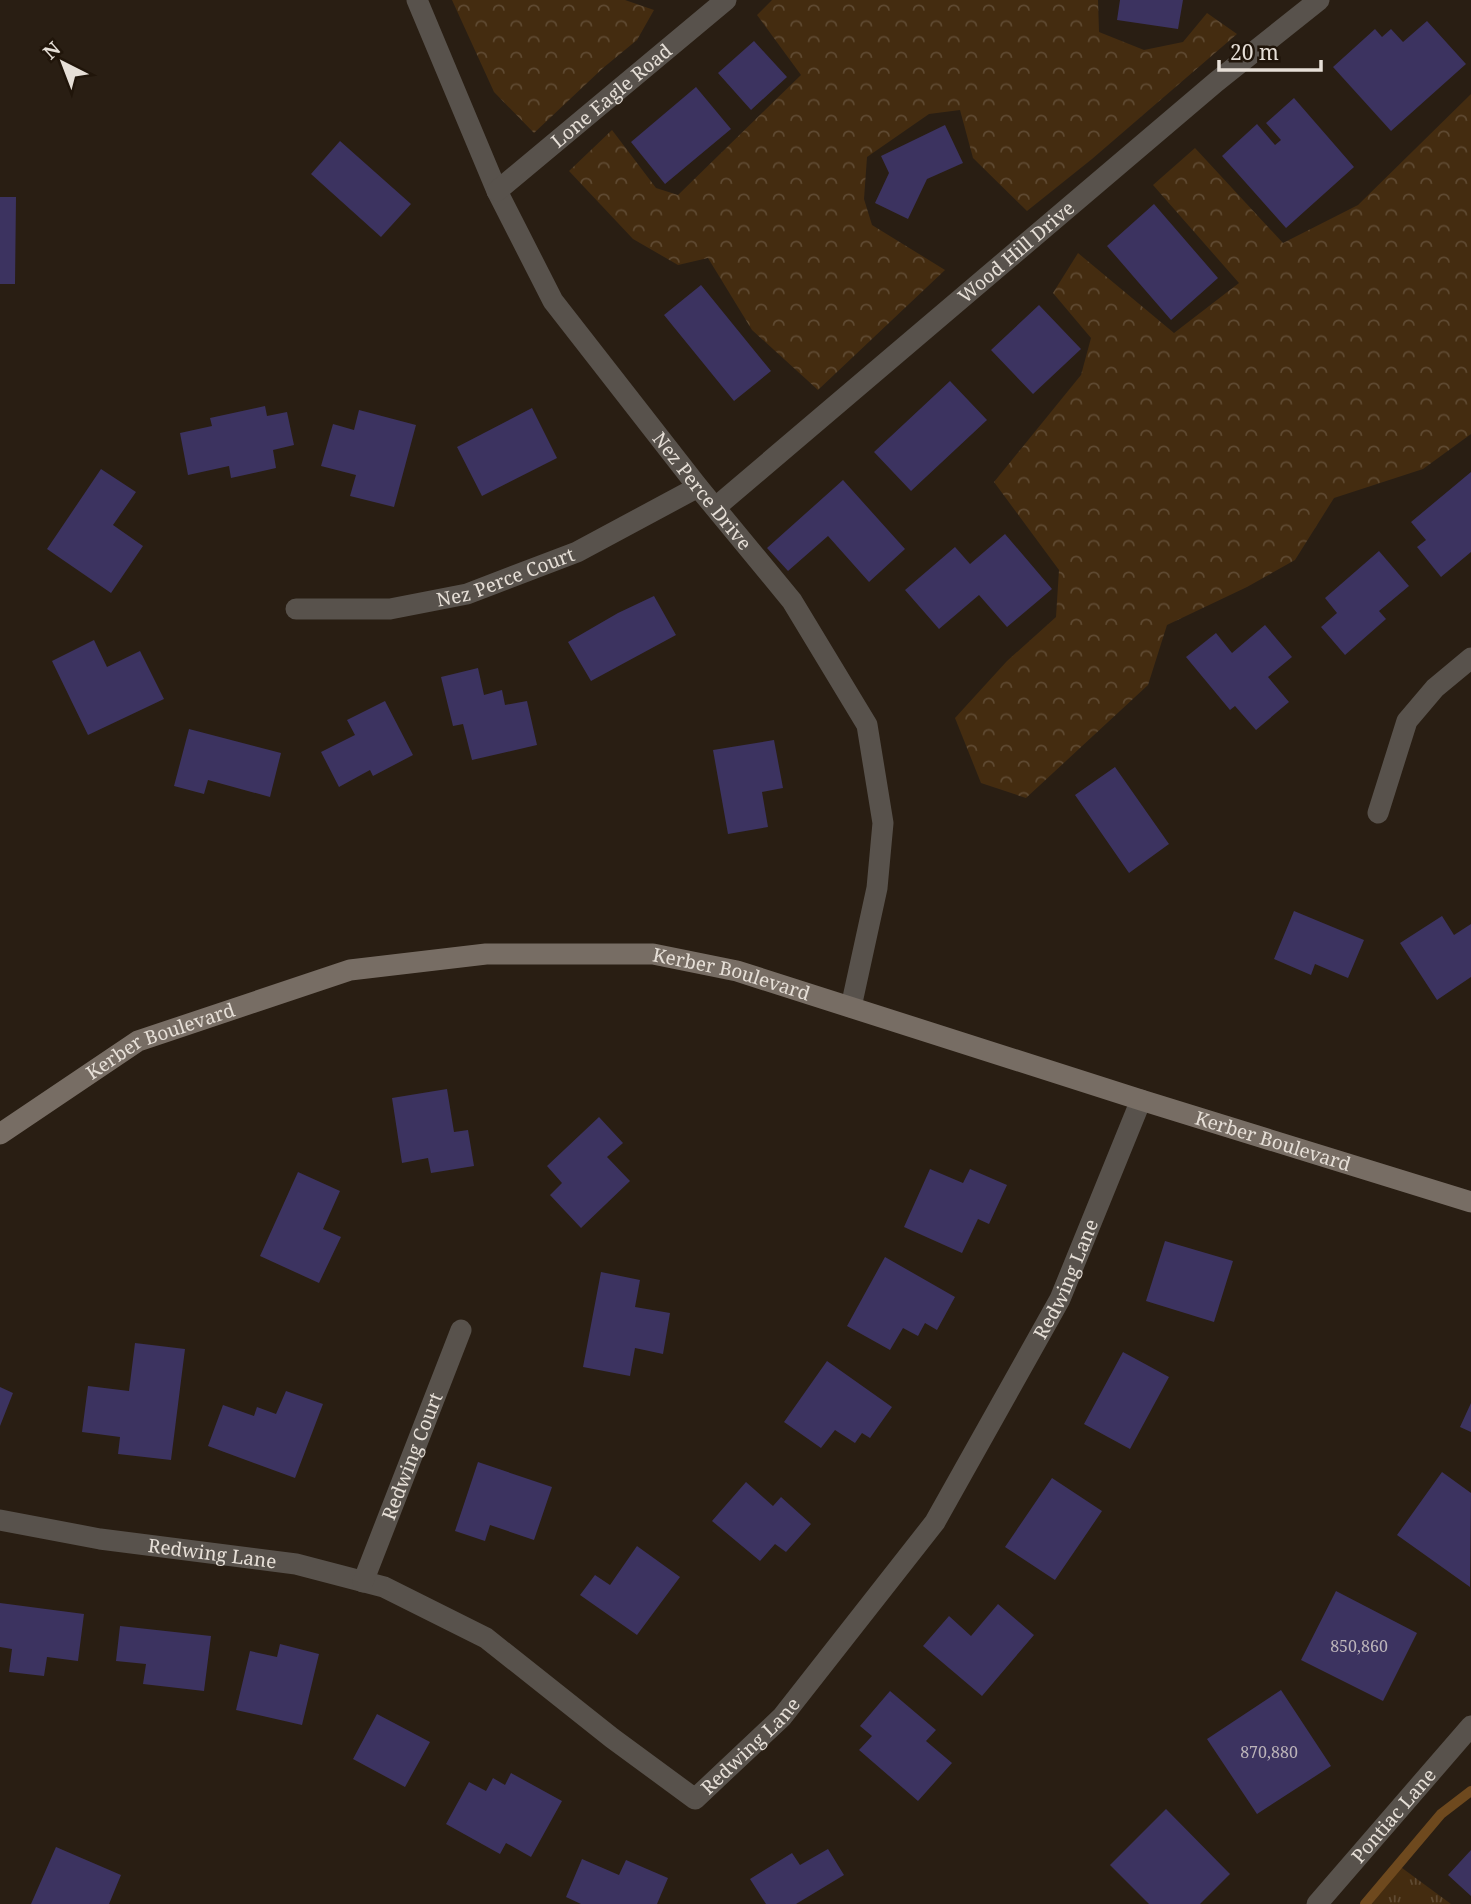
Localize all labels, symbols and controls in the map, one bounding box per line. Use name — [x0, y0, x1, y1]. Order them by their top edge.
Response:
north arrow — [28, 28, 98, 98]
scale bar — [1219, 28, 1320, 72]
text: N — [37, 36, 66, 65]
street label: Lone Eagle Road — [546, 37, 678, 154]
text: 20 m — [1230, 38, 1279, 66]
street label: Wood Hill Drive — [952, 195, 1080, 309]
street label: Nez Perce Drive — [647, 426, 758, 555]
street label: Nez Perce Court — [434, 541, 578, 613]
street label: Kerber Boulevard — [651, 941, 814, 1007]
street label: Kerber Boulevard — [81, 996, 239, 1085]
street label: Kerber Boulevard — [1192, 1105, 1355, 1177]
street label: Redwing Lane — [1027, 1215, 1104, 1344]
street label: Redwing Court — [375, 1388, 449, 1524]
street label: Redwing Lane — [147, 1532, 278, 1574]
house number: 850,860 — [1330, 1635, 1388, 1657]
street label: Redwing Lane — [695, 1692, 806, 1800]
house number: 870,880 — [1240, 1741, 1298, 1763]
street label: Pontiac Lane — [1345, 1763, 1442, 1868]

